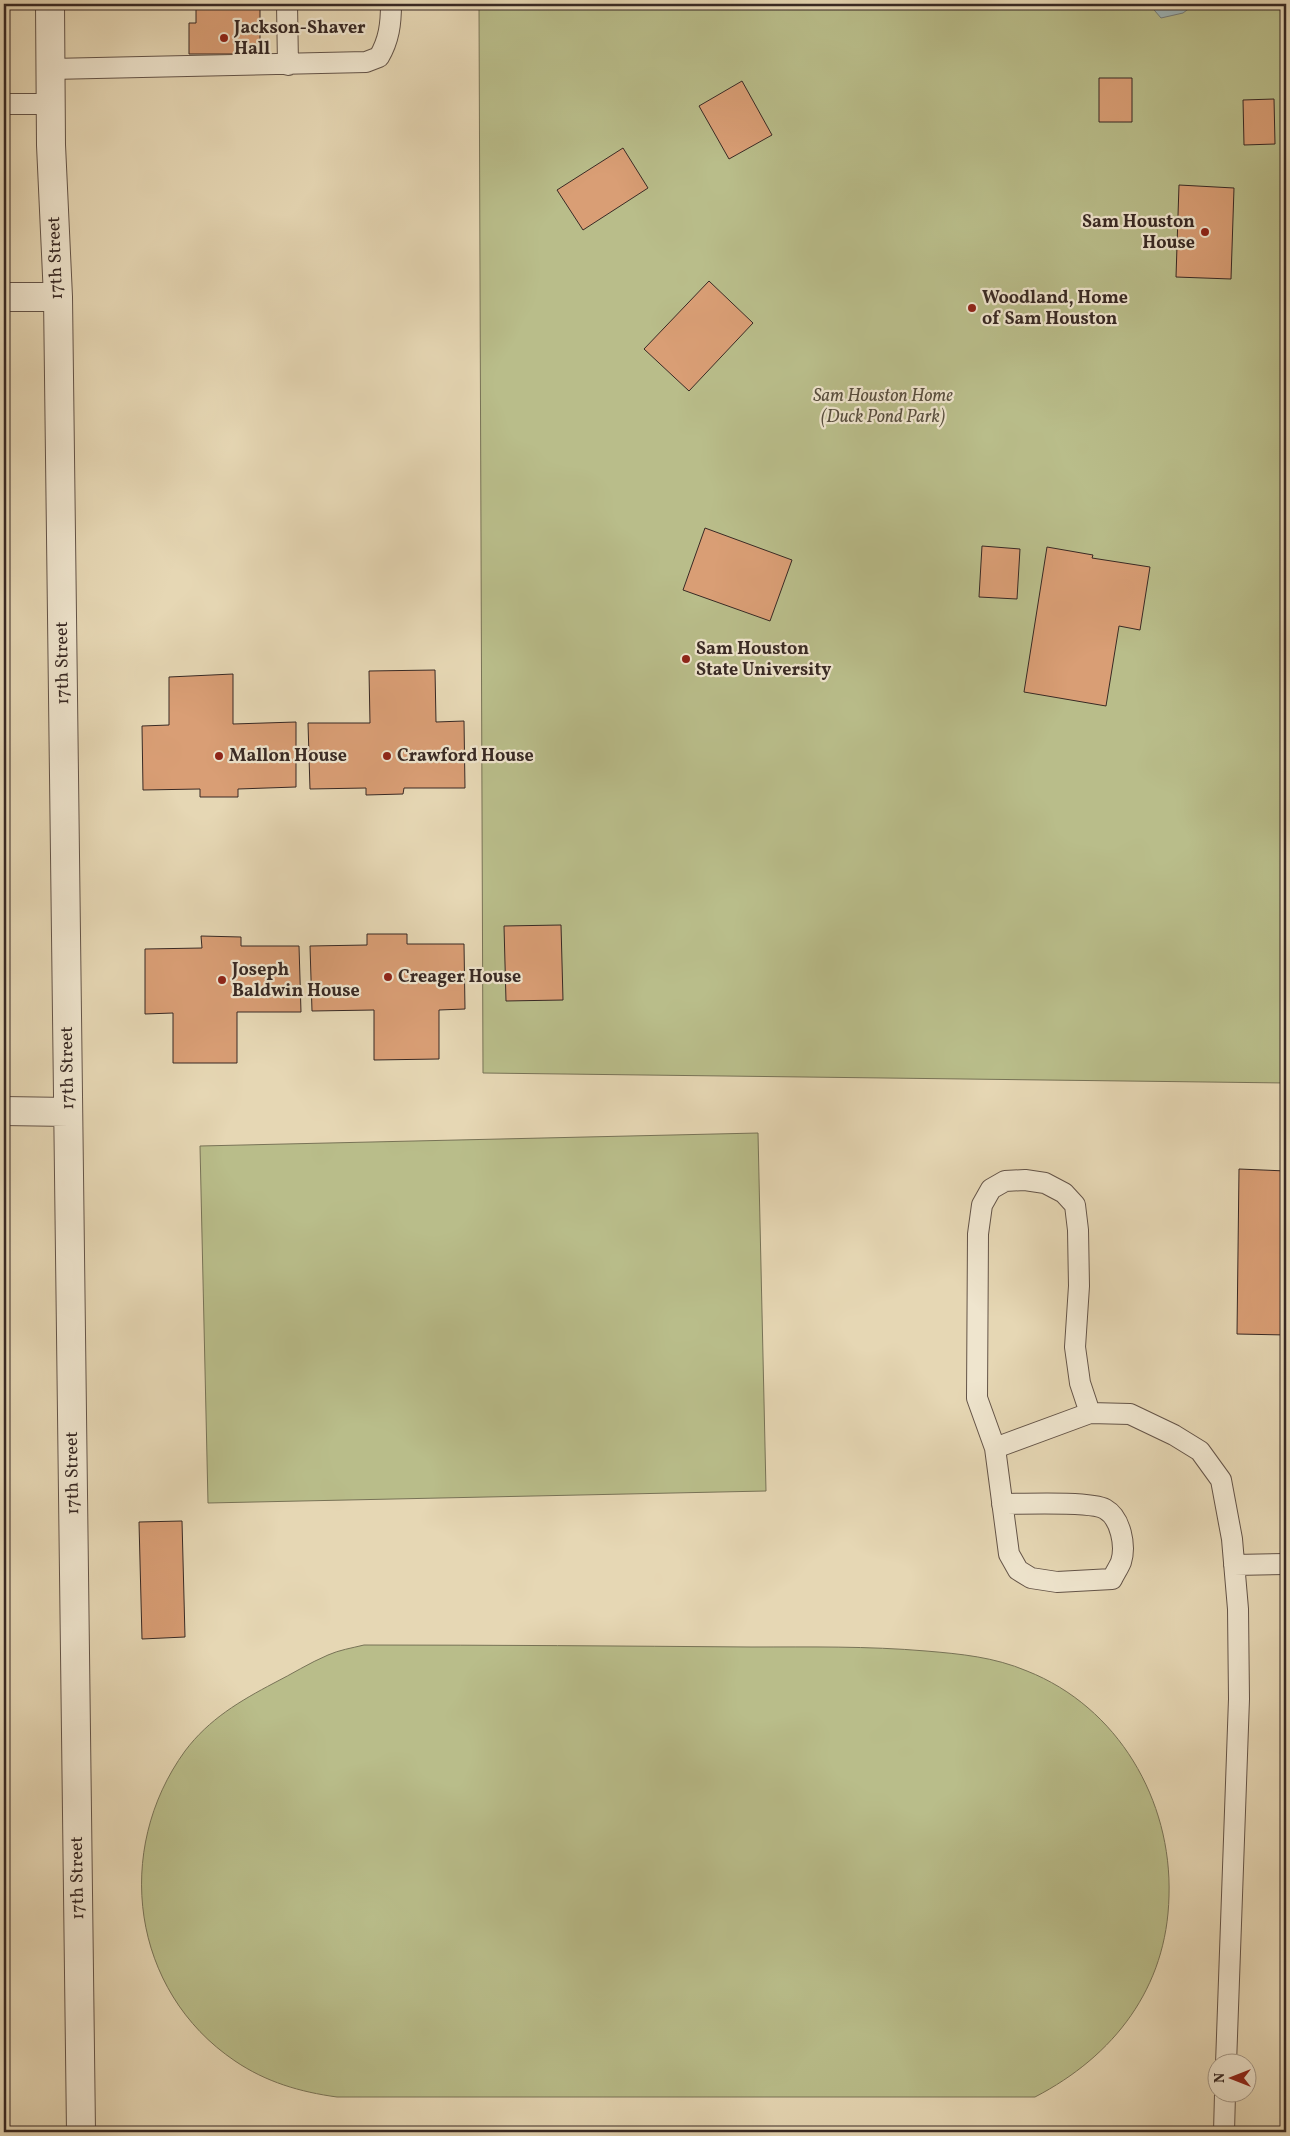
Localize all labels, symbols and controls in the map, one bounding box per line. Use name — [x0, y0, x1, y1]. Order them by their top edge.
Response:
place label: Jackson-Shaver Hall — [233, 16, 366, 62]
marker: Jackson-Shaver Hall — [218, 32, 230, 44]
place label: Sam Houston House — [1082, 210, 1195, 256]
street label: 17th Street — [42, 216, 70, 300]
marker: Sam Houston House — [1199, 226, 1211, 238]
place label: Woodland, Home of Sam Houston — [982, 286, 1128, 332]
marker: Woodland, Home of Sam Houston — [966, 302, 978, 314]
park label: Sam Houston Home (Duck Pond Park) — [813, 384, 953, 430]
street label: 17th Street — [50, 621, 76, 705]
place label: Sam Houston State University — [696, 637, 831, 683]
marker: Sam Houston State University — [680, 653, 692, 665]
place label: Mallon House — [229, 744, 347, 769]
place label: Crawford House — [397, 744, 534, 769]
marker: Mallon House — [213, 750, 225, 762]
marker: Crawford House — [381, 750, 393, 762]
place label: Joseph Baldwin House — [231, 958, 360, 1004]
place label: Creager House — [398, 965, 521, 990]
marker: Creager House — [382, 971, 394, 983]
marker: Joseph Baldwin House — [216, 974, 228, 986]
street label: 17th Street — [55, 1026, 81, 1110]
street label: 17th Street — [60, 1431, 86, 1515]
street label: 17th Street — [65, 1836, 91, 1920]
north arrow — [1208, 2054, 1258, 2104]
text: N — [1211, 2073, 1230, 2083]

